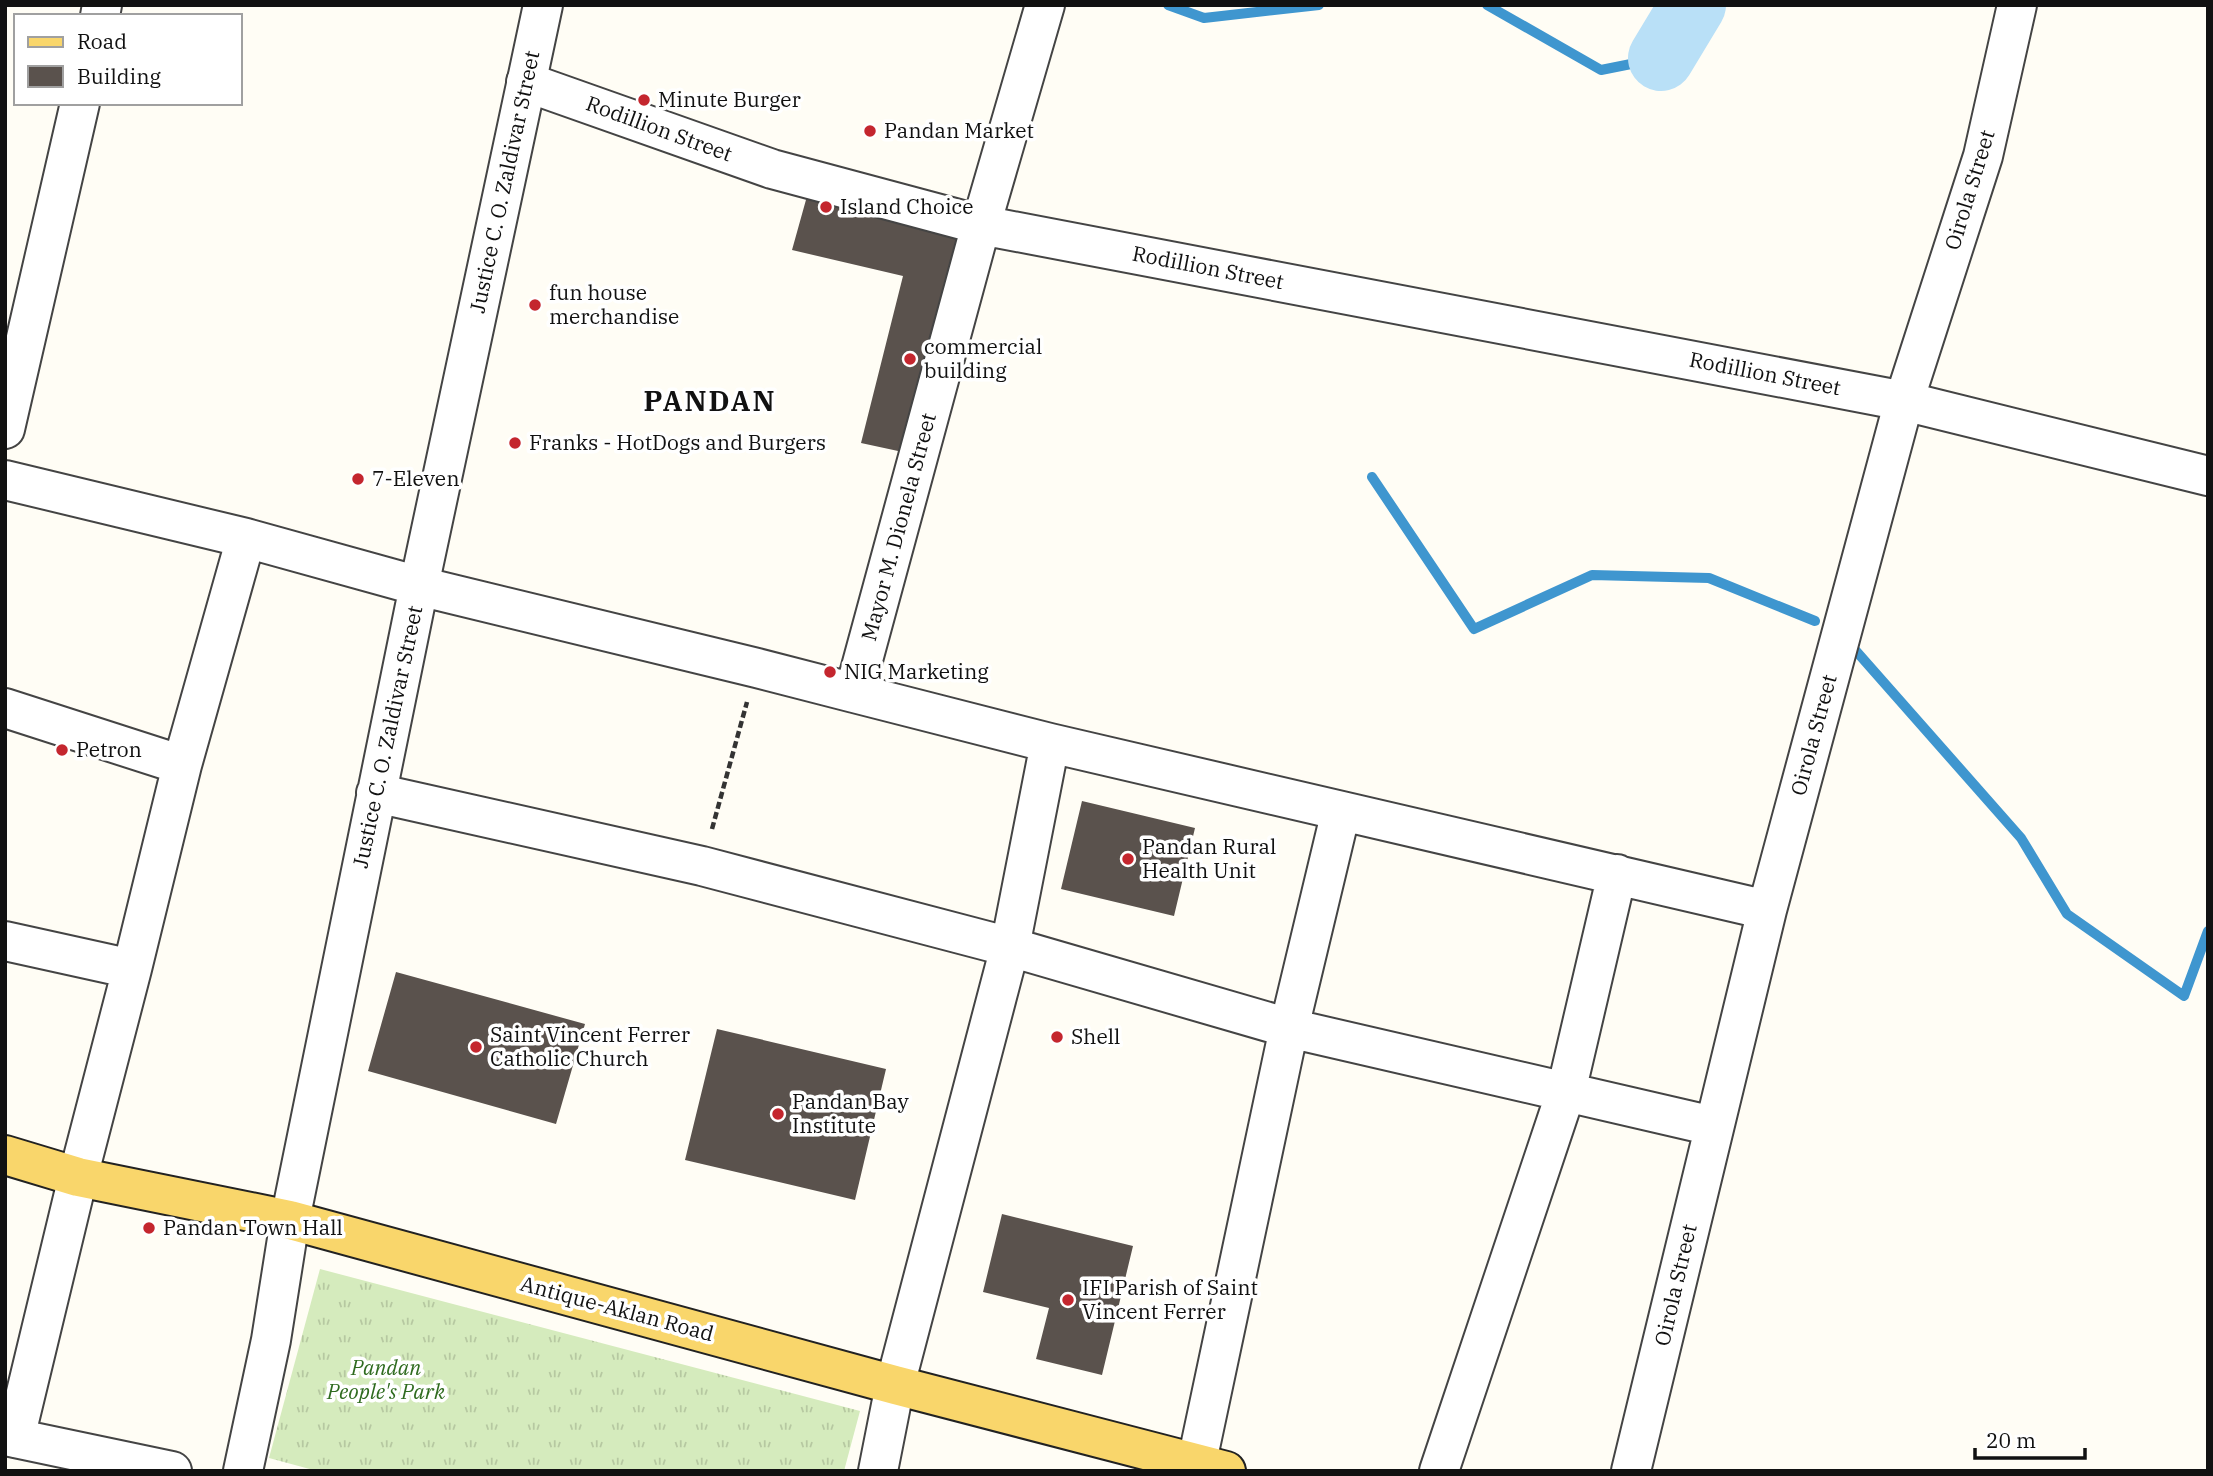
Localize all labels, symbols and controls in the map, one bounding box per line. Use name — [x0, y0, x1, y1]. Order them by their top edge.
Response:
legend — [14, 14, 242, 105]
text: Road — [77, 27, 127, 55]
street label: Justice C. O. Zaldivar Street — [463, 48, 546, 316]
text: Building — [77, 62, 162, 90]
place label: Minute Burger — [658, 85, 802, 113]
street label: Rodillion Street — [582, 89, 736, 167]
marker: Minute Burger — [636, 92, 652, 108]
place label: Pandan Market — [884, 116, 1034, 144]
marker: Pandan Market — [862, 123, 878, 139]
street label: Oirola Street — [1937, 126, 2001, 253]
place label: Island Choice — [840, 192, 973, 220]
marker: Island Choice — [818, 199, 834, 215]
street label: Rodillion Street — [1130, 239, 1286, 295]
place label: fun house merchandise — [549, 278, 679, 330]
marker: fun house merchandise — [527, 297, 543, 313]
place label: commercial building — [924, 332, 1042, 384]
street label: Rodillion Street — [1687, 345, 1843, 401]
marker: commercial building — [902, 351, 918, 367]
district label: PANDAN — [643, 382, 777, 419]
street label: Mayor M. Dionela Street — [854, 410, 942, 644]
place label: Franks - HotDogs and Burgers — [529, 428, 826, 456]
marker: Franks - HotDogs and Burgers — [507, 435, 523, 451]
place label: 7-Eleven — [372, 464, 460, 492]
marker: 7-Eleven — [350, 471, 366, 487]
street label: Justice C. O. Zaldivar Street — [346, 603, 429, 871]
place label: NIG Marketing — [844, 657, 989, 685]
marker: NIG Marketing — [822, 664, 838, 680]
street label: Oirola Street — [1783, 671, 1843, 798]
place label: Petron — [76, 735, 142, 763]
marker: Petron — [54, 742, 70, 758]
place label: Pandan Rural Health Unit — [1142, 832, 1276, 884]
marker: Pandan Rural Health Unit — [1120, 851, 1136, 867]
place label: Saint Vincent Ferrer Catholic Church — [490, 1020, 691, 1072]
place label: Shell — [1071, 1022, 1120, 1050]
marker: Shell — [1049, 1029, 1065, 1045]
marker: Saint Vincent Ferrer Catholic Church — [468, 1039, 484, 1055]
place label: Pandan Bay Institute — [792, 1087, 910, 1139]
marker: Pandan Bay Institute — [770, 1106, 786, 1122]
place label: Pandan Town Hall — [163, 1213, 343, 1241]
marker: Pandan Town Hall — [141, 1220, 157, 1236]
street label: Oirola Street — [1647, 1221, 1703, 1349]
street label: Antique-Aklan Road — [517, 1269, 717, 1347]
place label: IFI Parish of Saint Vincent Ferrer — [1082, 1273, 1258, 1325]
marker: IFI Parish of Saint Vincent Ferrer — [1060, 1292, 1076, 1308]
park label: Pandan People's Park — [326, 1353, 446, 1405]
scale bar — [1975, 1416, 2085, 1460]
text: 20 m — [1986, 1426, 2036, 1454]

